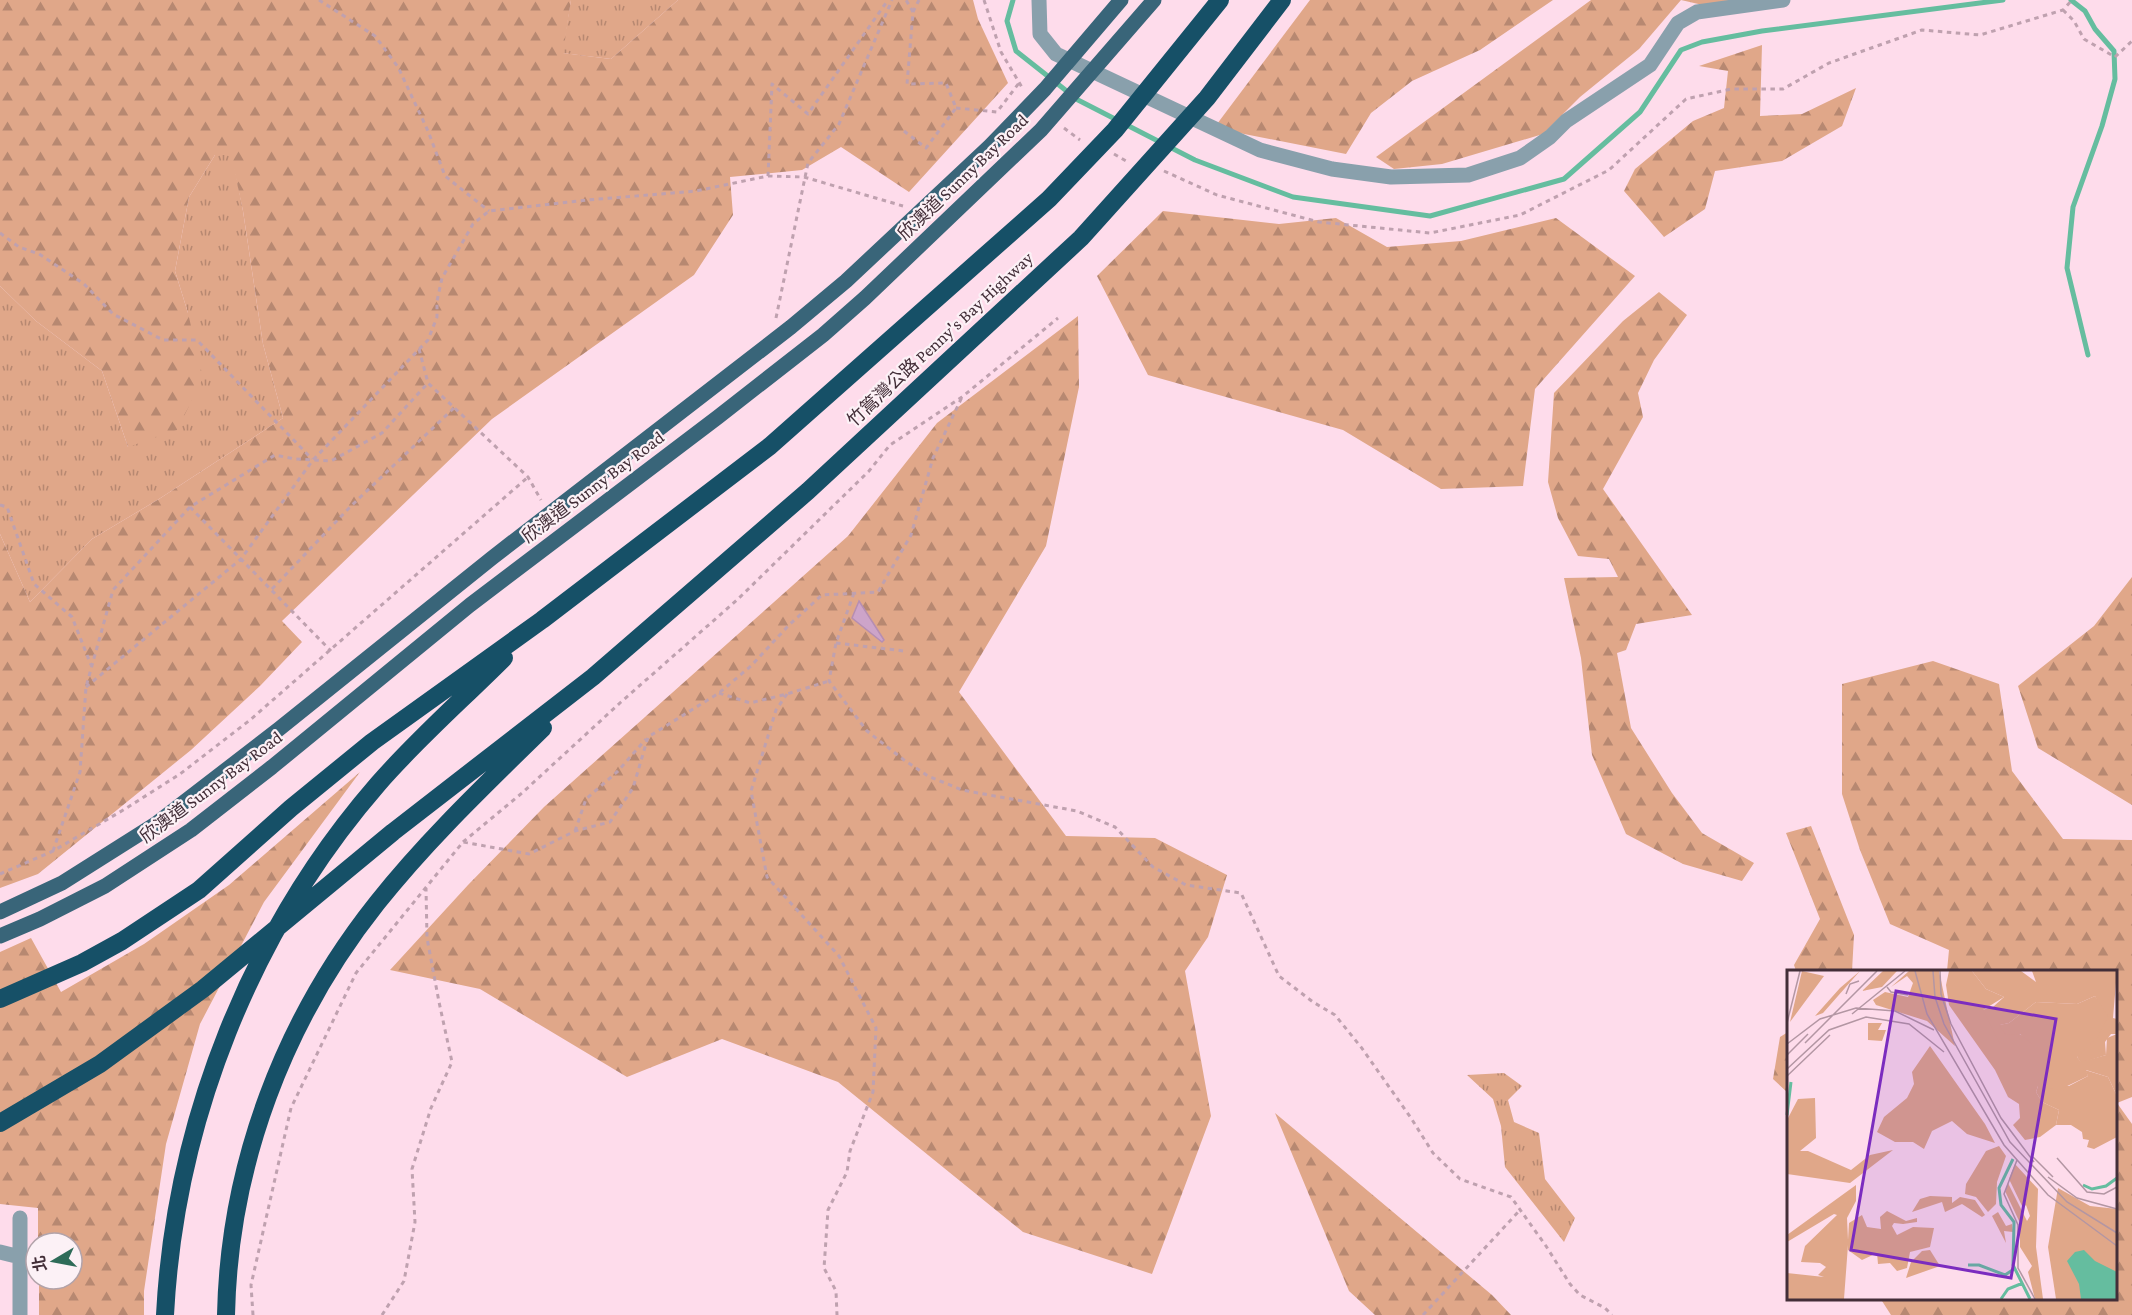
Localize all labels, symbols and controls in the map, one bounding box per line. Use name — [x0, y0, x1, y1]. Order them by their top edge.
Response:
street label: 欣澳道 Sunny Bay Road — [894, 110, 1032, 244]
street label: 竹篙灣公路 Penny's Bay Highway — [843, 247, 1037, 430]
street label: 欣澳道 Sunny Bay Road — [518, 427, 668, 547]
street label: 欣澳道 Sunny Bay Road — [136, 727, 286, 847]
inset map — [1787, 970, 2117, 1300]
north arrow — [24, 1231, 84, 1291]
text: 北 — [30, 1254, 49, 1273]

